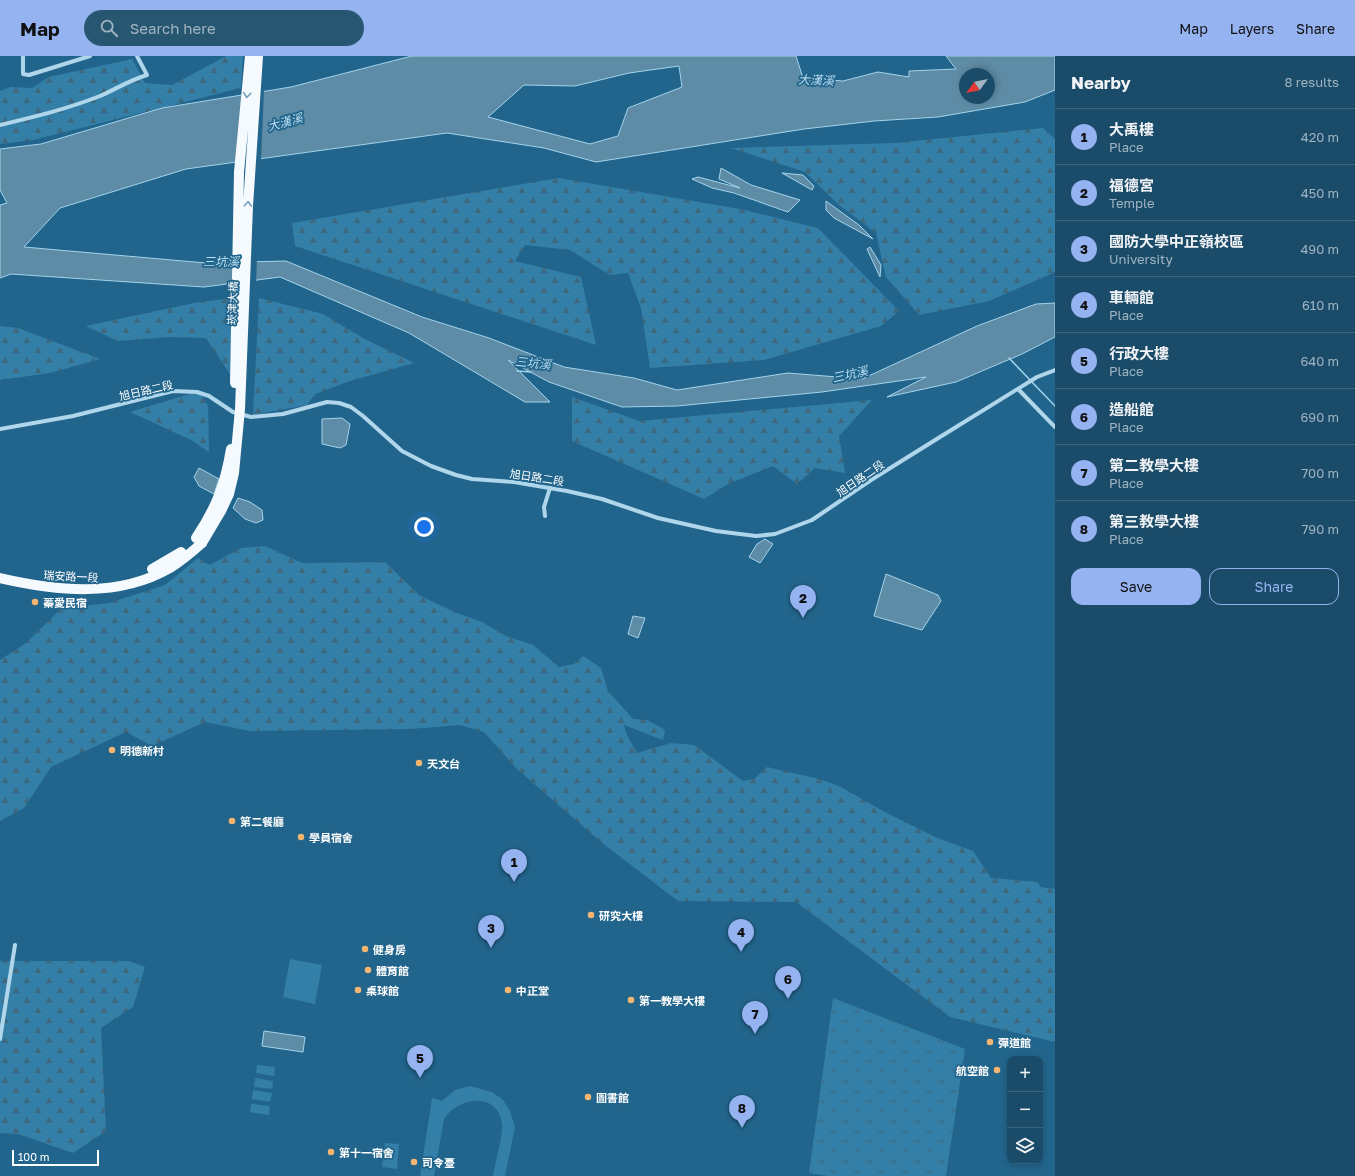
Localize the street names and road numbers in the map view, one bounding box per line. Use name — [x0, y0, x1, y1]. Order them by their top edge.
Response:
street label: 崁津大橋 — [225, 281, 239, 325]
street label: 旭日路二段 — [118, 377, 174, 403]
street label: 旭日路二段 — [834, 457, 886, 499]
street label: 旭日路二段 — [509, 466, 565, 488]
street label: 瑞安路一段 — [43, 568, 99, 584]

